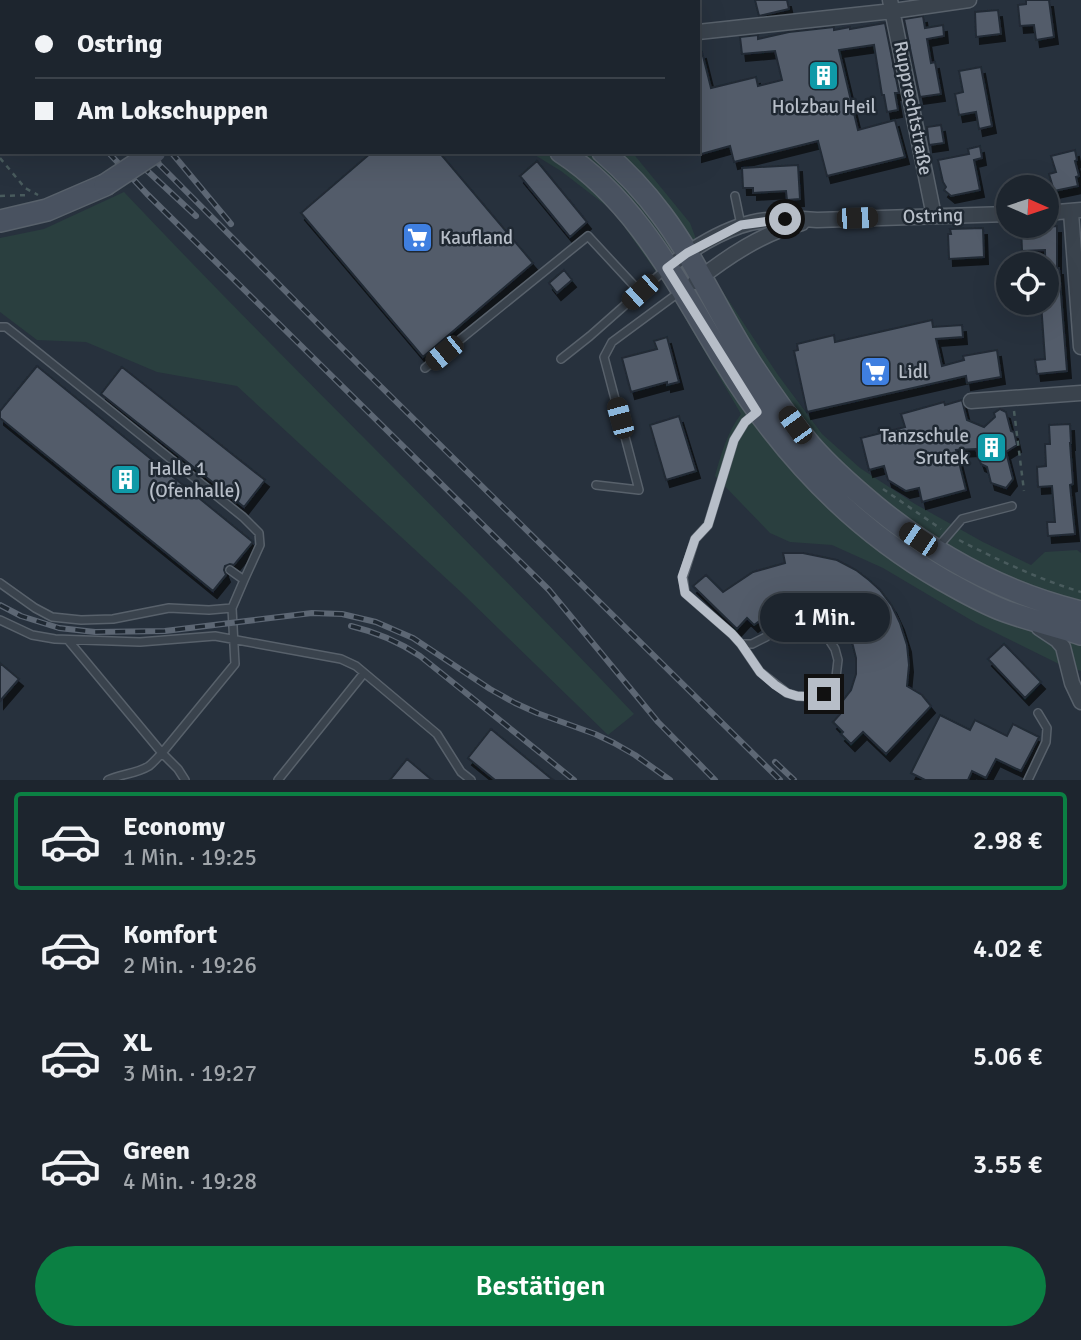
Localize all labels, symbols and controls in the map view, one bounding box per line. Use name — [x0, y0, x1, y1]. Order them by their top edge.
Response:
text: Ostring — [77, 28, 162, 60]
street label: Rupprechtstraße — [888, 39, 938, 177]
building icon: Holzbau Heil — [807, 59, 841, 93]
text: Am Lokschuppen — [77, 95, 268, 127]
place label: Holzbau Heil — [772, 95, 876, 119]
north arrow — [996, 175, 1059, 238]
map controls — [996, 175, 1059, 315]
route start — [769, 203, 801, 235]
street label: Ostring — [902, 203, 964, 229]
car — [836, 207, 879, 229]
supermarket icon: Kaufland — [400, 221, 434, 255]
place label: Kaufland — [440, 226, 513, 250]
button: locate — [996, 252, 1059, 315]
car — [618, 270, 663, 314]
car — [422, 332, 467, 374]
supermarket icon: Lidl — [858, 355, 892, 389]
place label: Lidl — [898, 360, 928, 384]
car — [605, 395, 636, 441]
car — [775, 402, 816, 448]
place label: Tanzschule Srutek — [880, 424, 969, 470]
building icon: Tanzschule Srutek — [975, 430, 1009, 464]
place label: Halle 1 (Ofenhalle) — [149, 457, 240, 503]
building icon: Halle 1 (Ofenhalle) — [109, 463, 143, 497]
car — [895, 519, 942, 559]
callout: 1 Min. — [759, 592, 889, 642]
text: 1 Min. — [794, 603, 856, 632]
route end — [808, 678, 840, 710]
icon: car — [39, 810, 102, 873]
text: Economy — [123, 811, 225, 843]
text: 2.98 € — [973, 825, 1042, 857]
text: 1 Min. · 19:25 — [123, 843, 257, 872]
icon: car — [39, 918, 102, 981]
text: Komfort — [123, 919, 217, 951]
text: 4.02 € — [973, 933, 1042, 965]
text: 2 Min. · 19:26 — [123, 951, 257, 980]
icon: car — [39, 1026, 102, 1089]
text: XL — [123, 1027, 153, 1059]
text: 5.06 € — [973, 1041, 1042, 1073]
text: 3 Min. · 19:27 — [123, 1059, 257, 1088]
icon: car — [39, 1134, 102, 1197]
text: Green — [123, 1135, 190, 1167]
text: 3.55 € — [973, 1149, 1042, 1181]
text: 4 Min. · 19:28 — [123, 1167, 257, 1196]
button: Bestätigen — [35, 1246, 1046, 1326]

